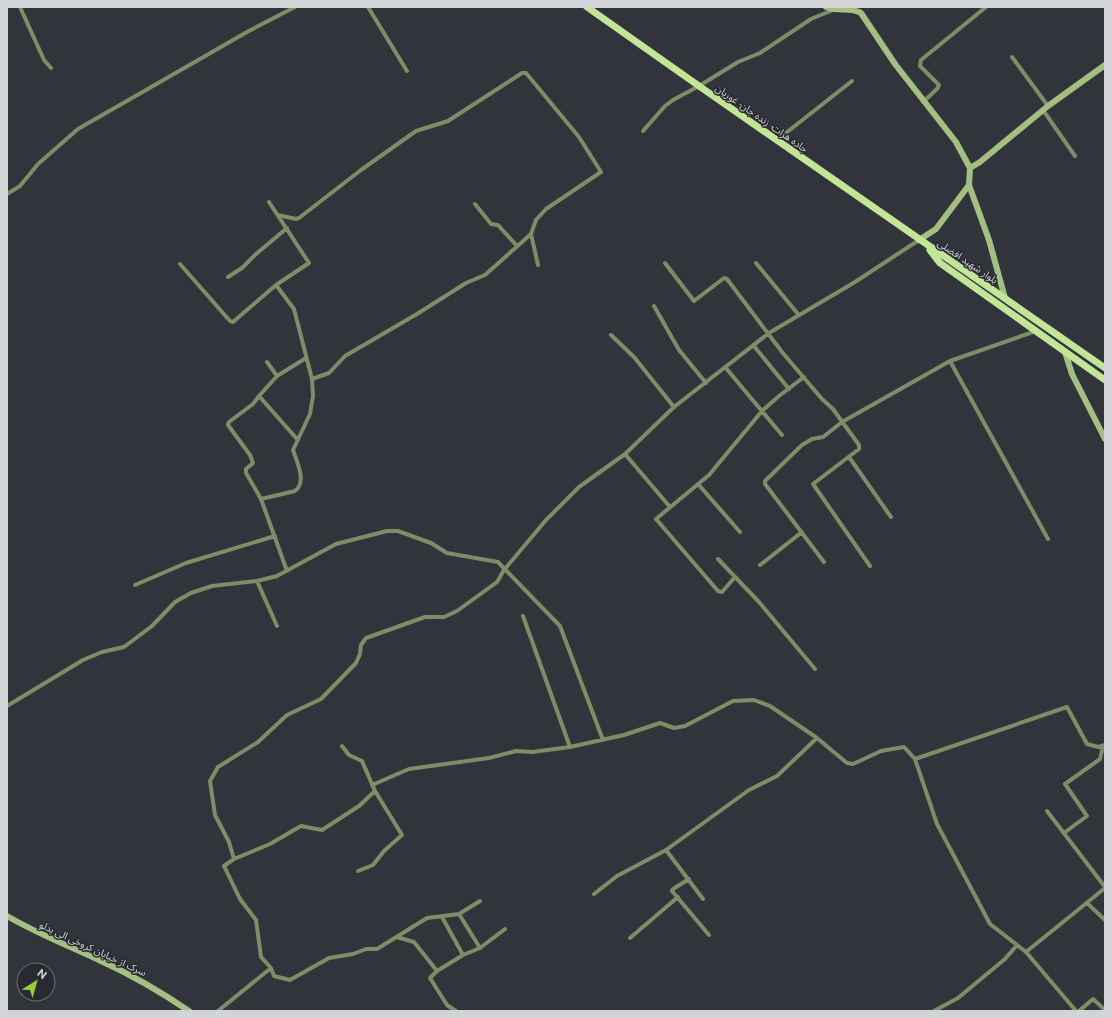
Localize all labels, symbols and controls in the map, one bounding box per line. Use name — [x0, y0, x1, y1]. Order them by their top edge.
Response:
street label: جاده هرات- زنده جان- غوریان — [713, 81, 811, 155]
street label: بلوار شهید افضلی — [935, 236, 1001, 287]
street label: سرک از خیابان کروخی الی بدلو — [37, 918, 149, 979]
north arrow — [16, 962, 56, 1002]
text: N — [35, 967, 49, 981]

